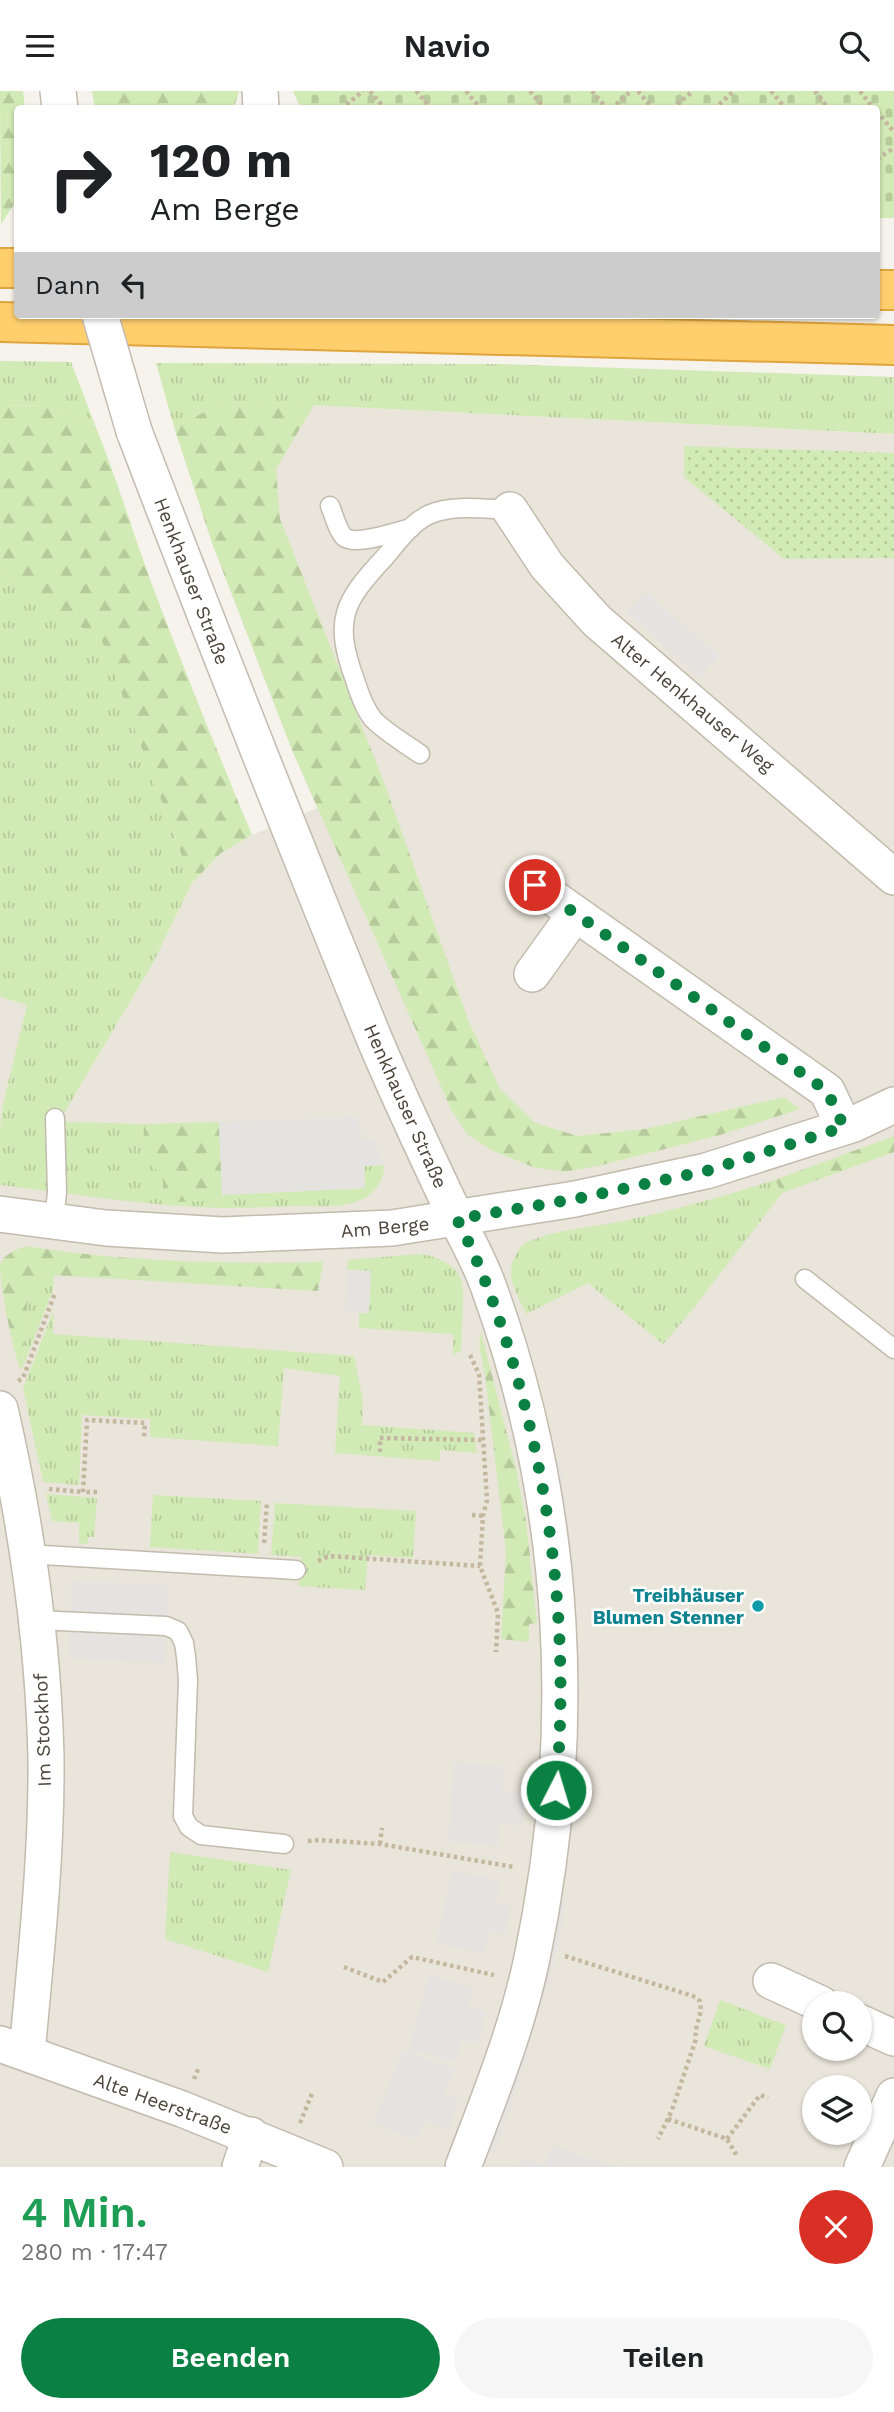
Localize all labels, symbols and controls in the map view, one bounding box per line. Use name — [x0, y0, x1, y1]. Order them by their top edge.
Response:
icon: menu — [21, 27, 59, 65]
text: Navio — [404, 27, 490, 65]
icon: search — [835, 27, 873, 65]
text: 120 m — [150, 131, 292, 189]
icon: right — [35, 133, 126, 224]
text: Am Berge — [150, 190, 300, 228]
icon: left — [115, 266, 153, 304]
text: Dann — [35, 270, 101, 300]
street label: Henkhauser Straße — [149, 494, 234, 668]
street label: Alter Henkhauser Weg — [607, 628, 779, 778]
pin — [505, 855, 565, 915]
icon: arrive — [516, 866, 554, 904]
street label: Henkhauser Straße — [359, 1021, 452, 1192]
street label: Am Berge — [340, 1212, 430, 1243]
place label: Treibhäuser Blumen Stenner — [593, 1584, 745, 1629]
marker: Treibhäuser Blumen Stenner — [750, 1598, 766, 1614]
street label: Im Stockhof — [29, 1672, 56, 1787]
position arrow — [519, 1753, 593, 1827]
map controls — [802, 1991, 872, 2145]
button: search — [802, 1991, 872, 2061]
street label: Alte Heerstraße — [91, 2068, 235, 2139]
button: layers — [802, 2075, 872, 2145]
text: 4 Min. — [21, 2188, 147, 2237]
button: close — [799, 2190, 873, 2264]
text: 280 m · 17:47 — [21, 2239, 168, 2266]
button: Beenden — [21, 2318, 440, 2398]
button: Teilen — [454, 2318, 873, 2398]

